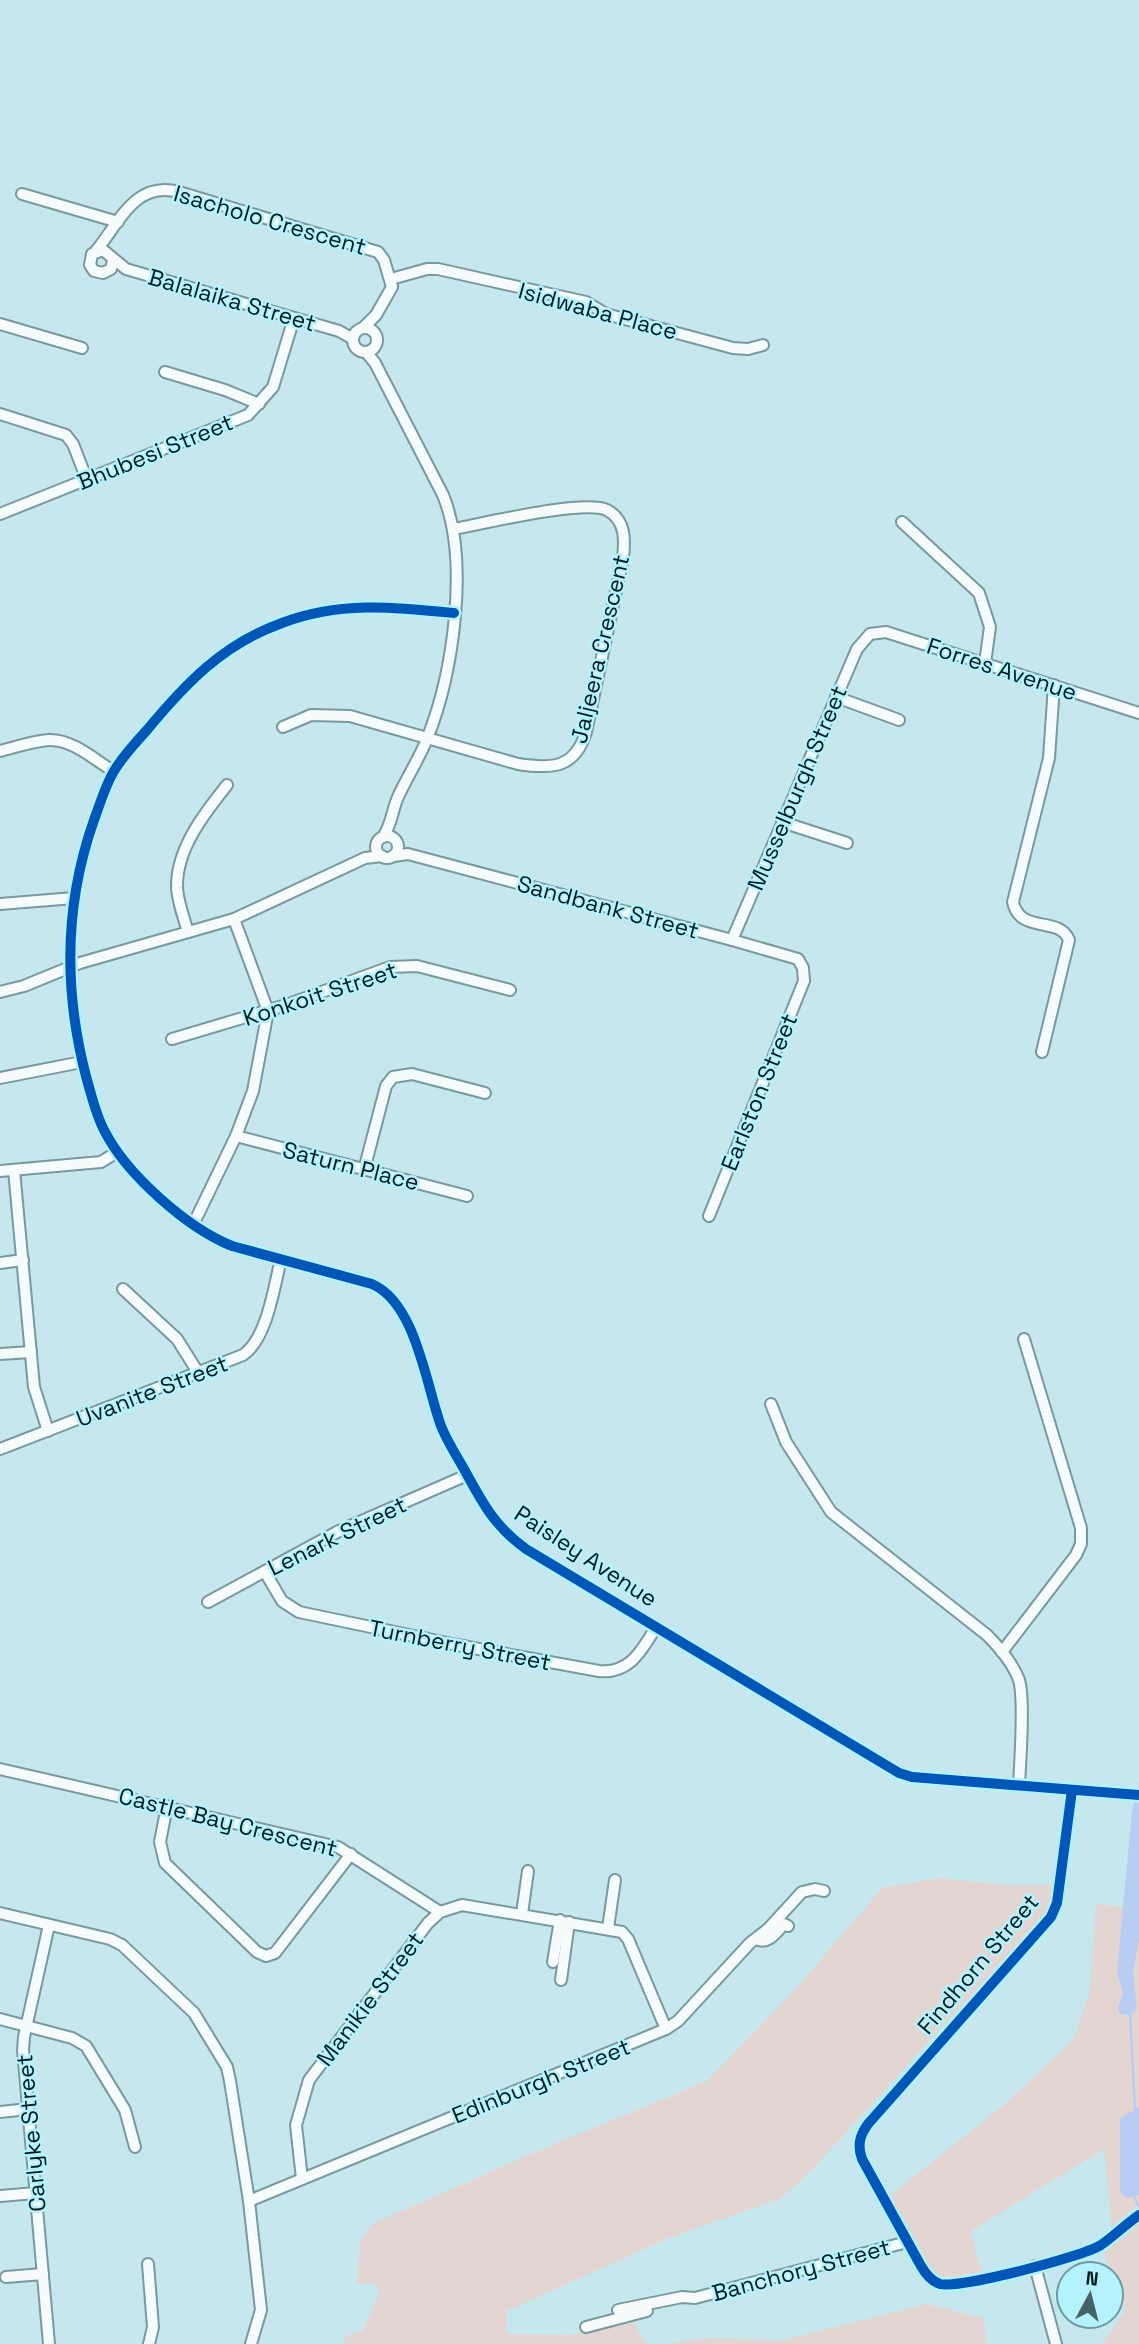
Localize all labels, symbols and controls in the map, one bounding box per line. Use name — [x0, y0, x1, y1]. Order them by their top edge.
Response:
street label: Isacholo Crescent — [170, 178, 370, 262]
street label: Balalaika Street — [145, 262, 319, 338]
street label: Isidwaba Place — [515, 275, 681, 347]
street label: Bhubesi Street — [73, 407, 237, 497]
street label: Jaljeera Crescent — [564, 552, 636, 746]
street label: Forres Avenue — [923, 631, 1081, 707]
street label: Musselburgh Street — [740, 681, 854, 895]
street label: Sandbank Street — [514, 868, 702, 946]
street label: Konkoit Street — [239, 955, 401, 1033]
street label: Earlston Street — [714, 1009, 804, 1175]
street label: Saturn Place — [280, 1135, 422, 1197]
street label: Uvanite Street — [72, 1348, 232, 1434]
street label: Lenark Street — [263, 1489, 411, 1583]
street label: Paisley Avenue — [509, 1499, 663, 1613]
street label: Turnberry Street — [367, 1613, 553, 1677]
street label: Castle Bay Crescent — [116, 1780, 340, 1864]
street label: Findhorn Street — [911, 1888, 1045, 2040]
street label: Manikie Street — [310, 1926, 430, 2072]
street label: Edinburgh Street — [447, 2032, 635, 2130]
street label: Carlyke Street — [9, 2053, 53, 2213]
street label: Banchory Street — [708, 2232, 894, 2308]
north arrow — [1055, 2260, 1125, 2330]
text: N — [1084, 2265, 1100, 2292]

